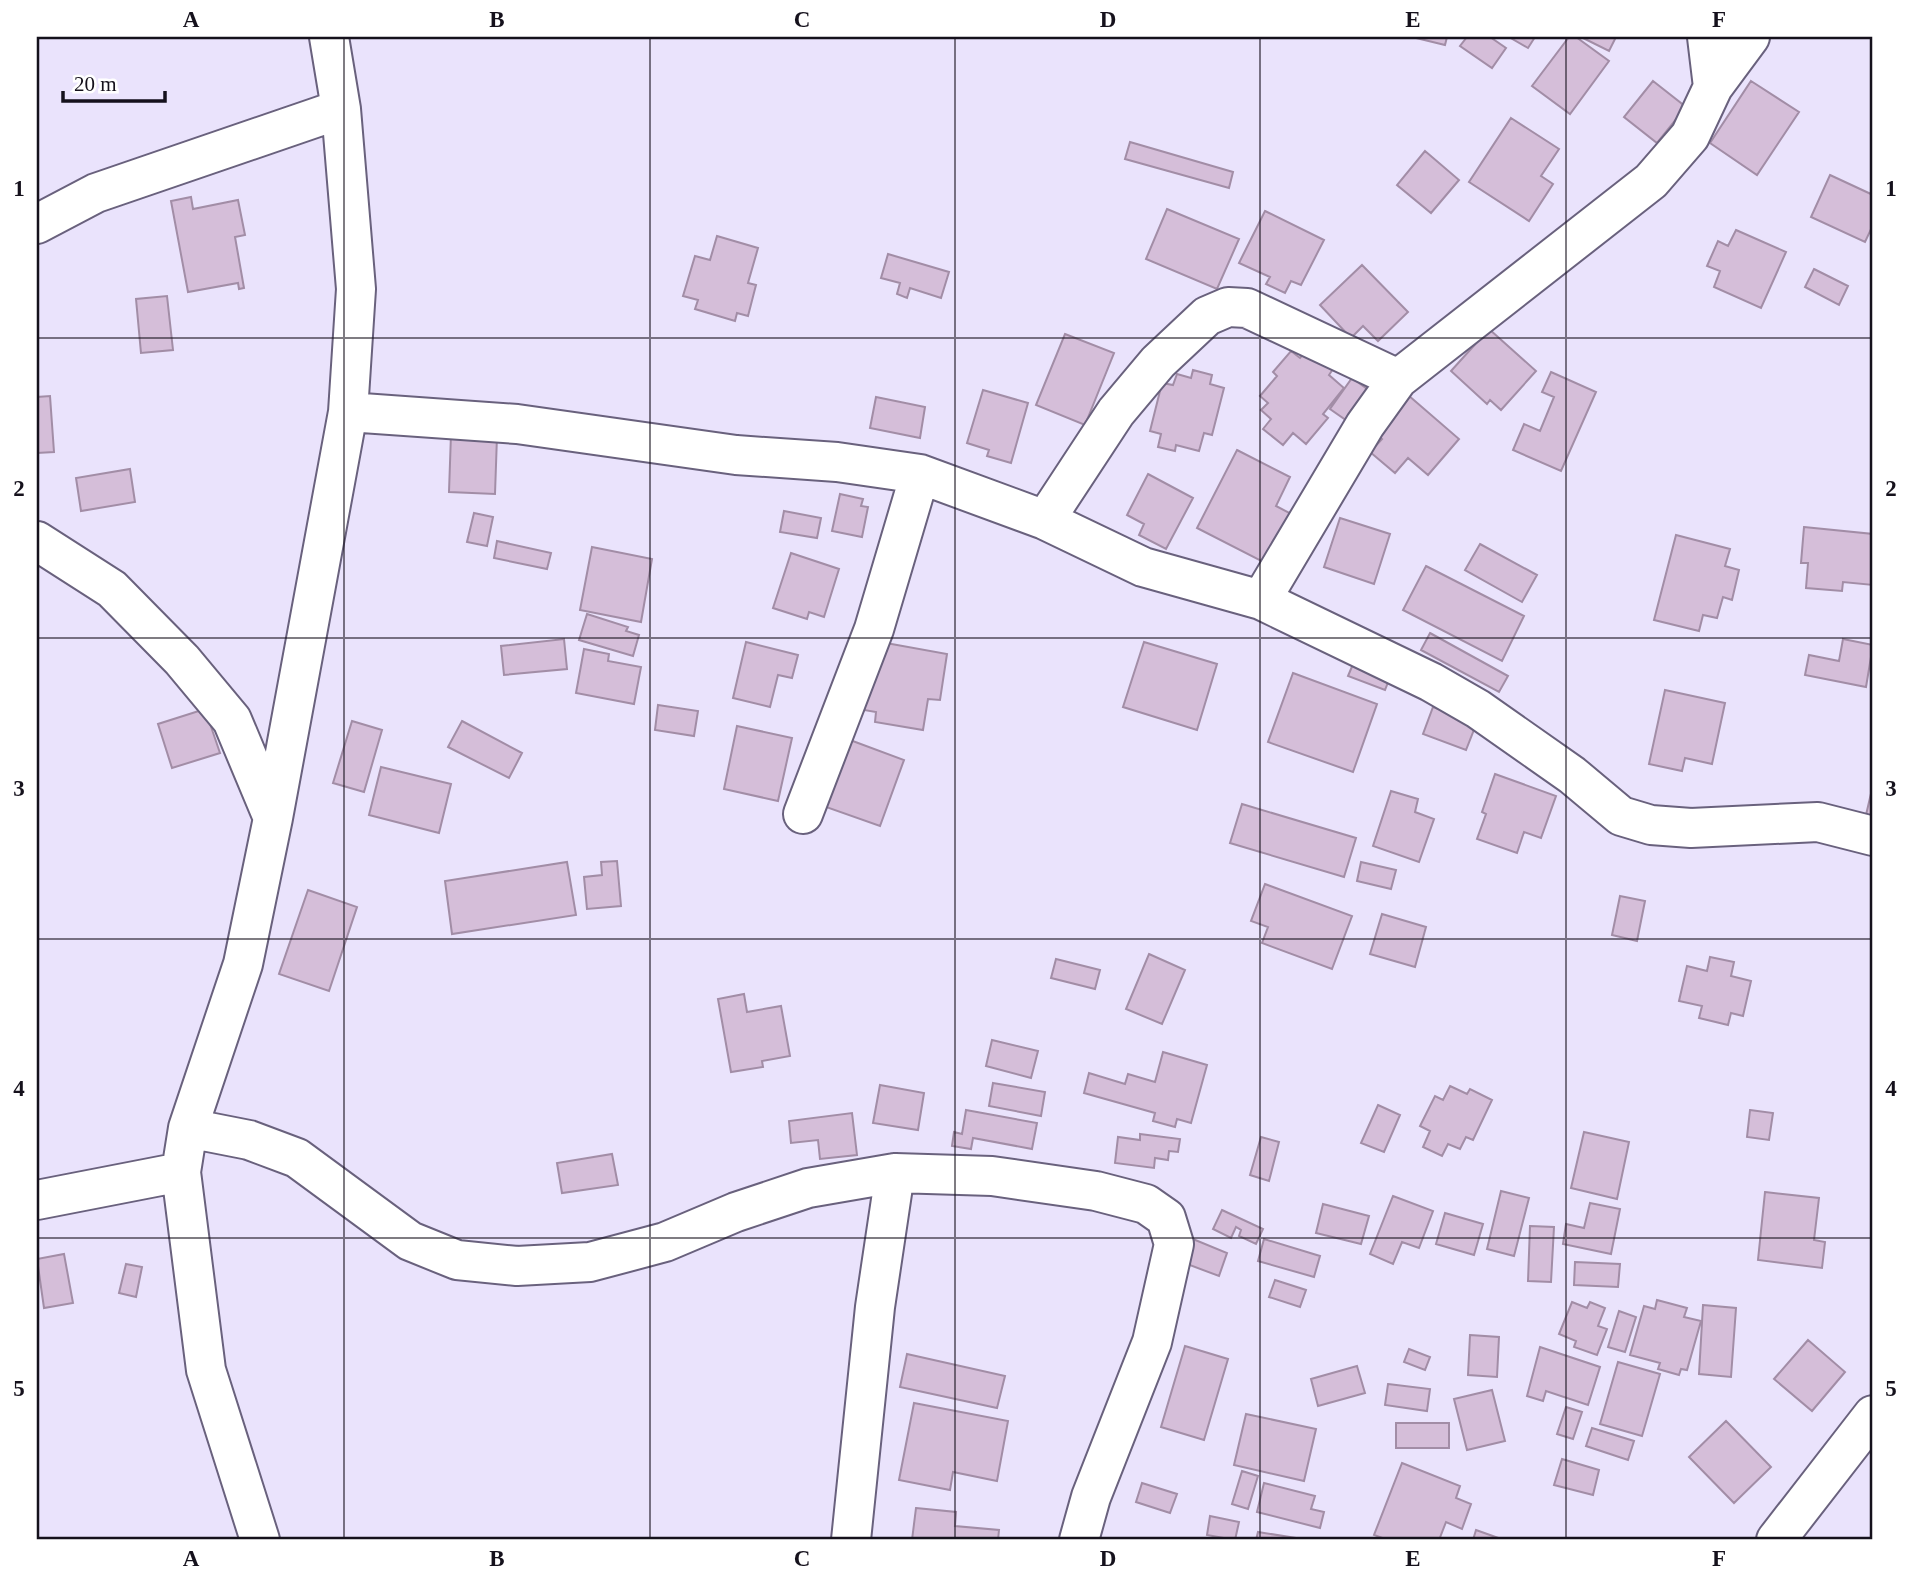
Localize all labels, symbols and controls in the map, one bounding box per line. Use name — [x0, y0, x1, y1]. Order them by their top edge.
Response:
text: A — [183, 7, 200, 32]
text: B — [489, 7, 505, 32]
text: C — [794, 7, 810, 32]
text: D — [1100, 7, 1116, 32]
text: E — [1405, 7, 1421, 32]
text: F — [1712, 7, 1726, 32]
scale bar — [63, 60, 164, 104]
text: 20 m — [74, 72, 117, 96]
text: 1 — [13, 176, 25, 201]
text: 1 — [1885, 176, 1897, 201]
text: 2 — [13, 476, 25, 501]
text: 2 — [1885, 476, 1897, 501]
text: 3 — [13, 776, 25, 801]
text: 3 — [1885, 776, 1897, 801]
text: 4 — [13, 1076, 25, 1101]
text: 4 — [1885, 1076, 1897, 1101]
text: 5 — [13, 1376, 25, 1401]
text: 5 — [1885, 1376, 1897, 1401]
text: A — [183, 1546, 200, 1571]
text: B — [489, 1546, 505, 1571]
text: C — [794, 1546, 810, 1571]
text: D — [1100, 1546, 1116, 1571]
text: E — [1405, 1546, 1421, 1571]
text: F — [1712, 1546, 1726, 1571]

